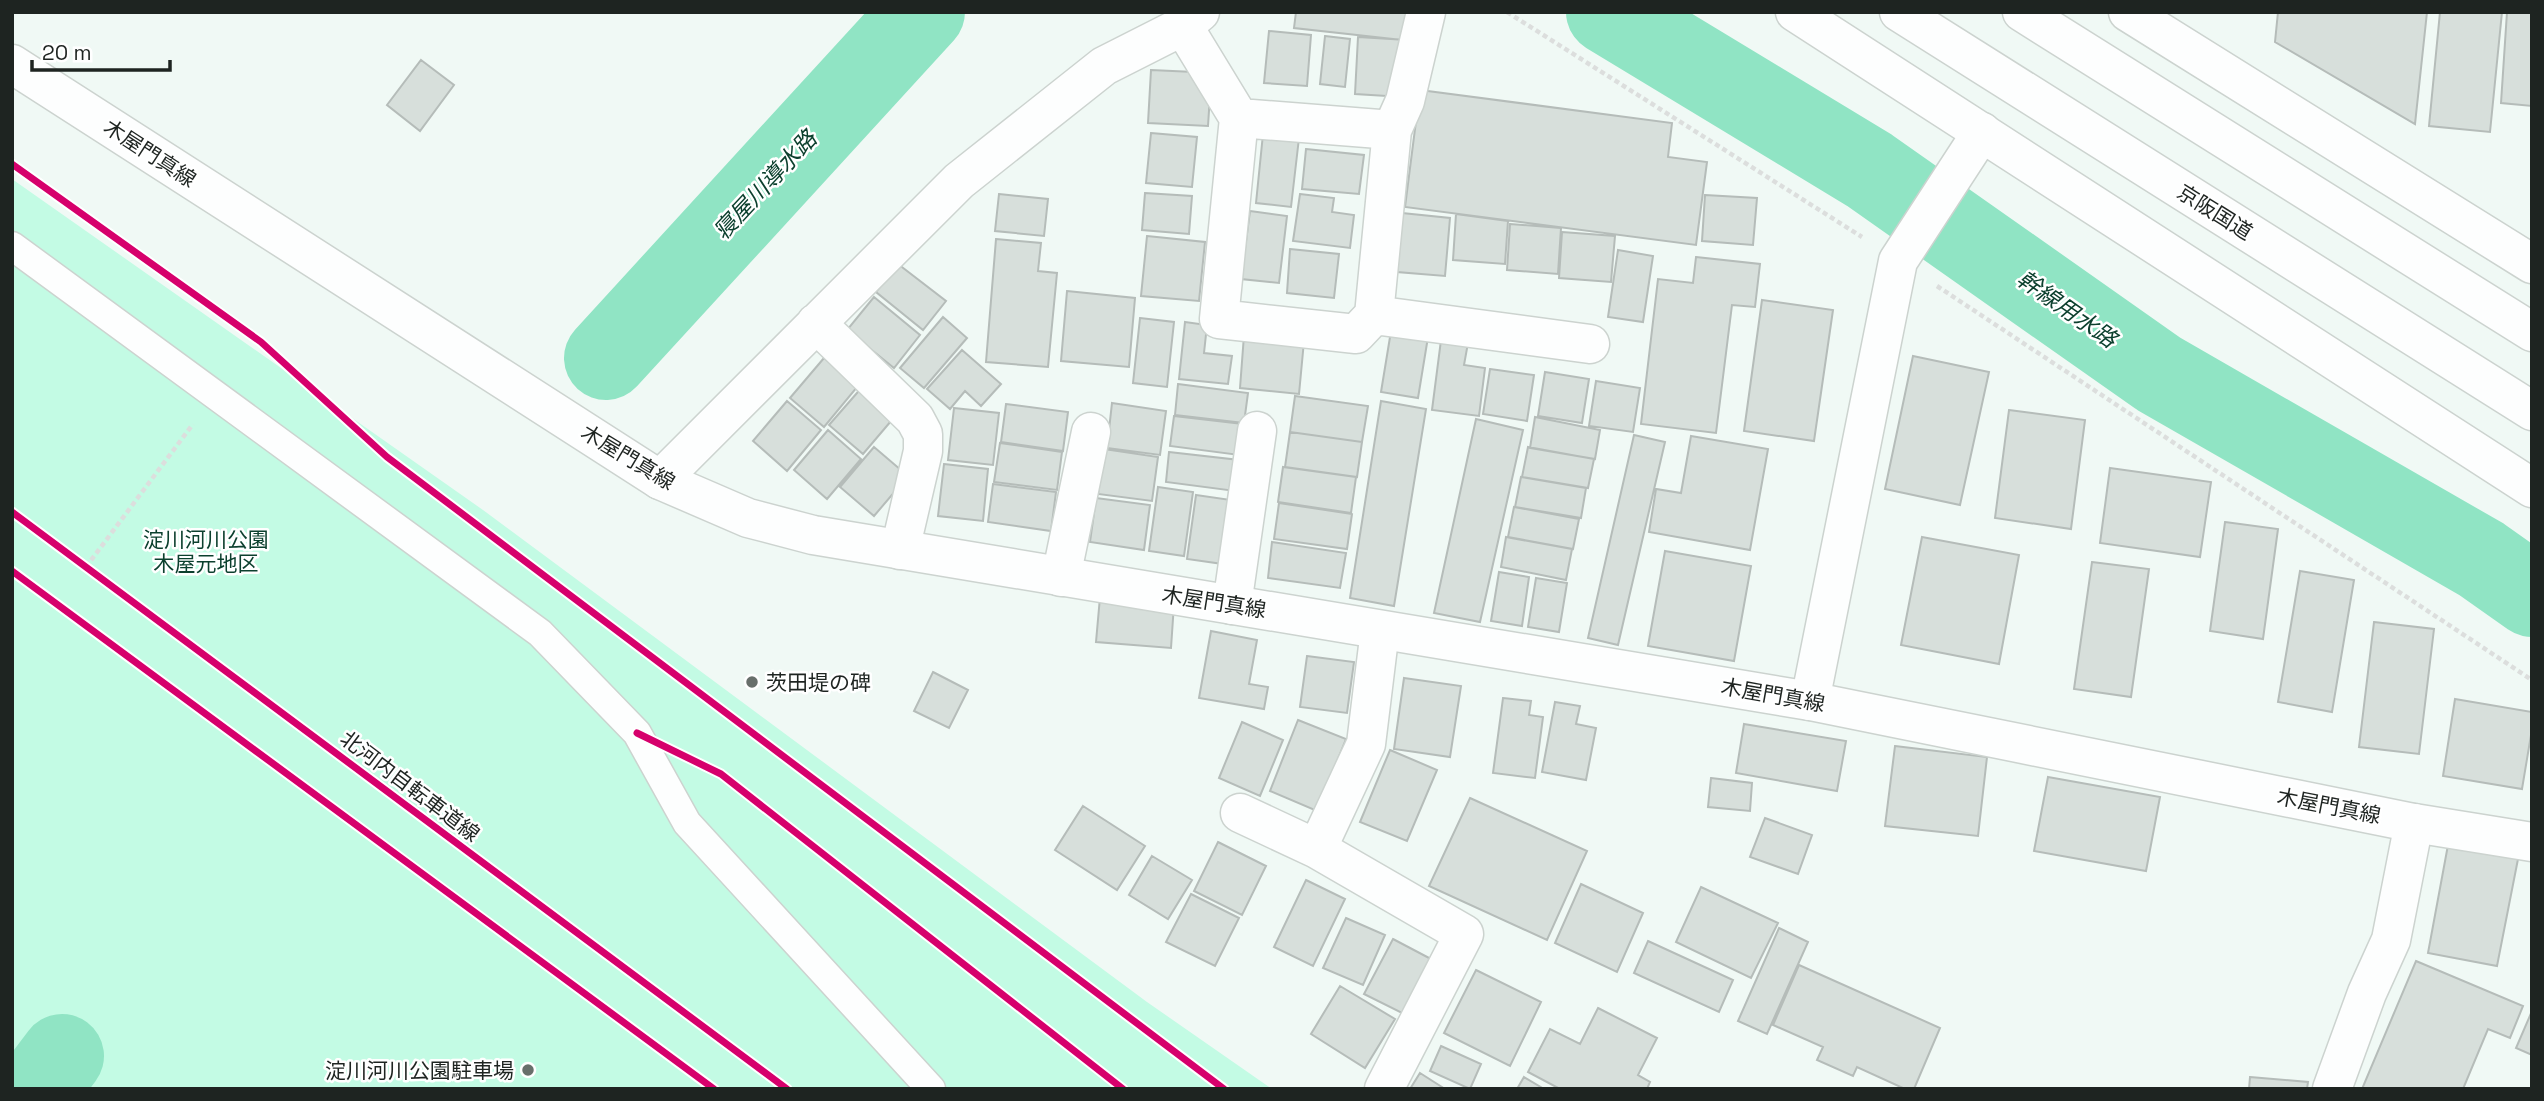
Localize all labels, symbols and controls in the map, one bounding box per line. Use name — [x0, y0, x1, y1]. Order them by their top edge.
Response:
scale bar — [32, 28, 170, 72]
text: 20 m — [42, 39, 92, 66]
street label: 木屋門真線 — [99, 113, 201, 193]
water label: 寝屋川導水路 — [707, 123, 824, 246]
street label: 京阪国道 — [2172, 178, 2258, 246]
water label: 幹線用水路 — [2011, 264, 2124, 355]
street label: 木屋門真線 — [576, 418, 680, 496]
park label: 淀川河川公園 木屋元地区 — [143, 526, 269, 577]
street label: 木屋門真線 — [1160, 580, 1268, 624]
place label: 茨田堤の碑 — [766, 669, 871, 696]
street label: 木屋門真線 — [1719, 673, 1827, 717]
marker: 茨田堤の碑 — [744, 674, 760, 690]
street label: 北河内自転車道線 — [335, 725, 485, 847]
street label: 木屋門真線 — [2275, 783, 2383, 829]
place label: 淀川河川公園駐車場 — [325, 1057, 514, 1084]
marker: 淀川河川公園駐車場 — [520, 1062, 536, 1078]

